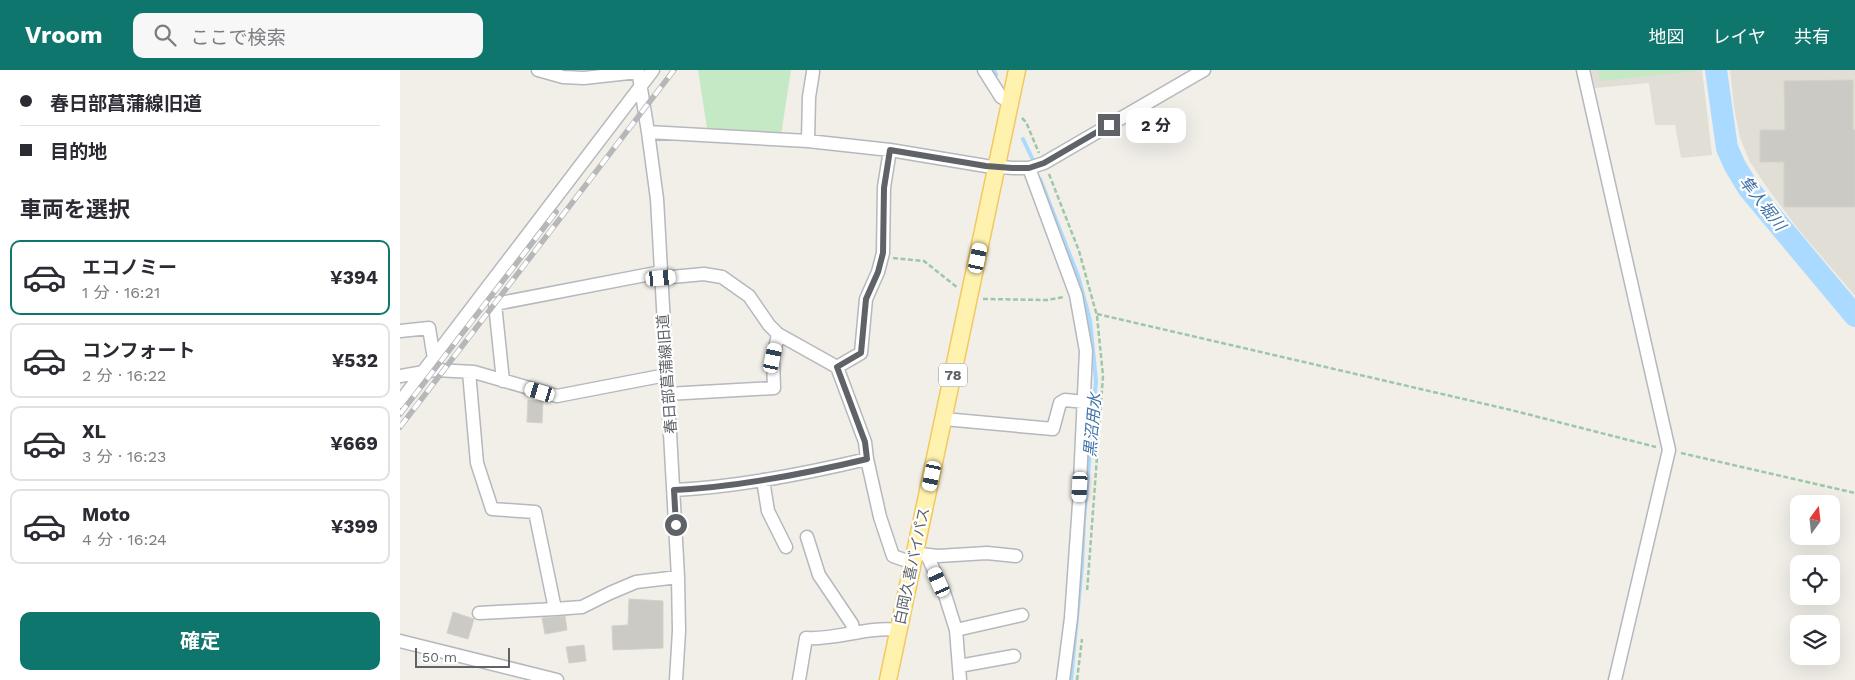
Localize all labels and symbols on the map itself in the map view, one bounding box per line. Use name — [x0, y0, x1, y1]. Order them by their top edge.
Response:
callout: 2 分 — [1126, 108, 1186, 142]
route end — [1098, 114, 1120, 136]
water label: 隼人堀川 — [1735, 172, 1791, 236]
car — [967, 242, 988, 274]
car — [645, 269, 676, 287]
street label: 春日部菖蒲線旧道 — [654, 314, 680, 434]
car — [762, 342, 783, 374]
road number: 78 — [939, 364, 967, 386]
car — [523, 380, 556, 404]
water label: 黒沼用水 — [1080, 390, 1105, 458]
car — [921, 460, 942, 492]
car — [1071, 472, 1088, 502]
north arrow — [1790, 495, 1840, 545]
street label: 白岡久喜バイパス — [891, 506, 933, 626]
route start — [665, 514, 687, 536]
car — [926, 565, 951, 599]
scale bar — [415, 645, 510, 668]

